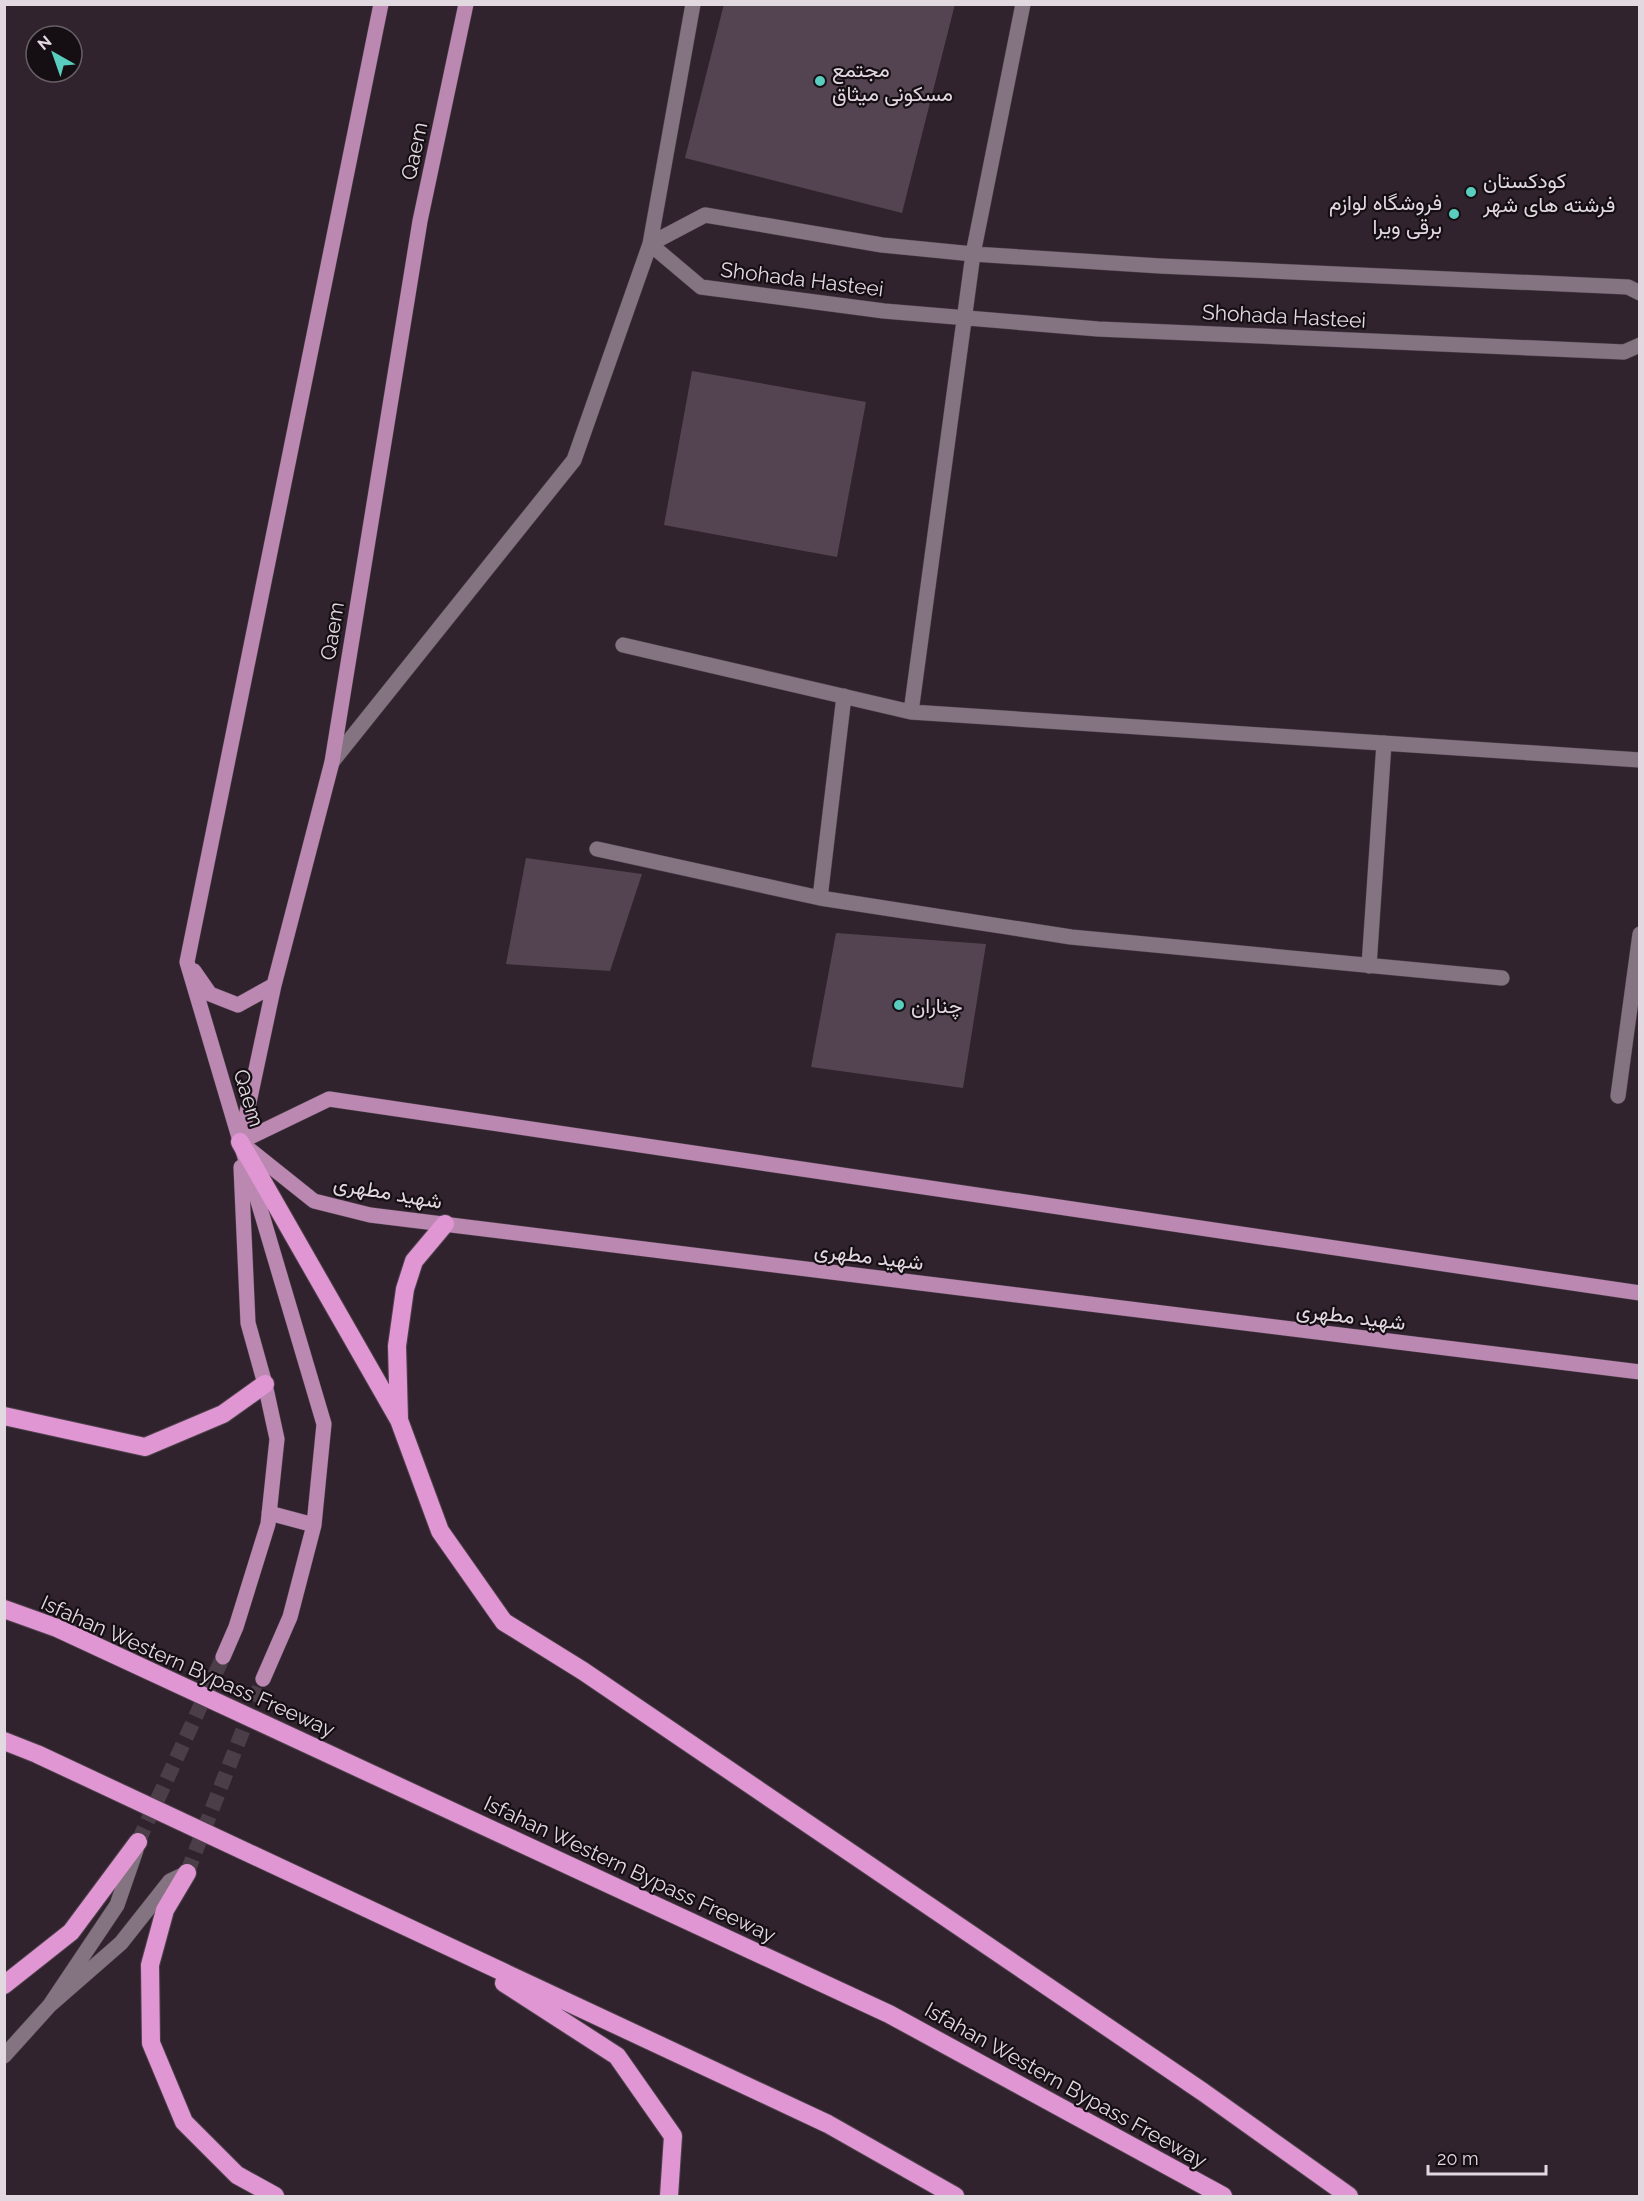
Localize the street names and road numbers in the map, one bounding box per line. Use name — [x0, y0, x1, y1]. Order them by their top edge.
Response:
street label: Qaem — [396, 120, 432, 182]
street label: Shohada Hasteei — [719, 257, 885, 301]
street label: Shohada Hasteei — [1201, 299, 1367, 333]
street label: Qaem — [315, 600, 349, 662]
street label: Qaem — [228, 1066, 270, 1130]
street label: شهید مطهری — [332, 1170, 444, 1215]
street label: شهید مطهری — [813, 1237, 925, 1276]
street label: شهید مطهری — [1295, 1297, 1407, 1336]
street label: Isfahan Western Bypass Freeway — [37, 1590, 339, 1742]
street label: Isfahan Western Bypass Freeway — [480, 1790, 780, 1948]
street label: Isfahan Western Bypass Freeway — [921, 1997, 1211, 2173]

